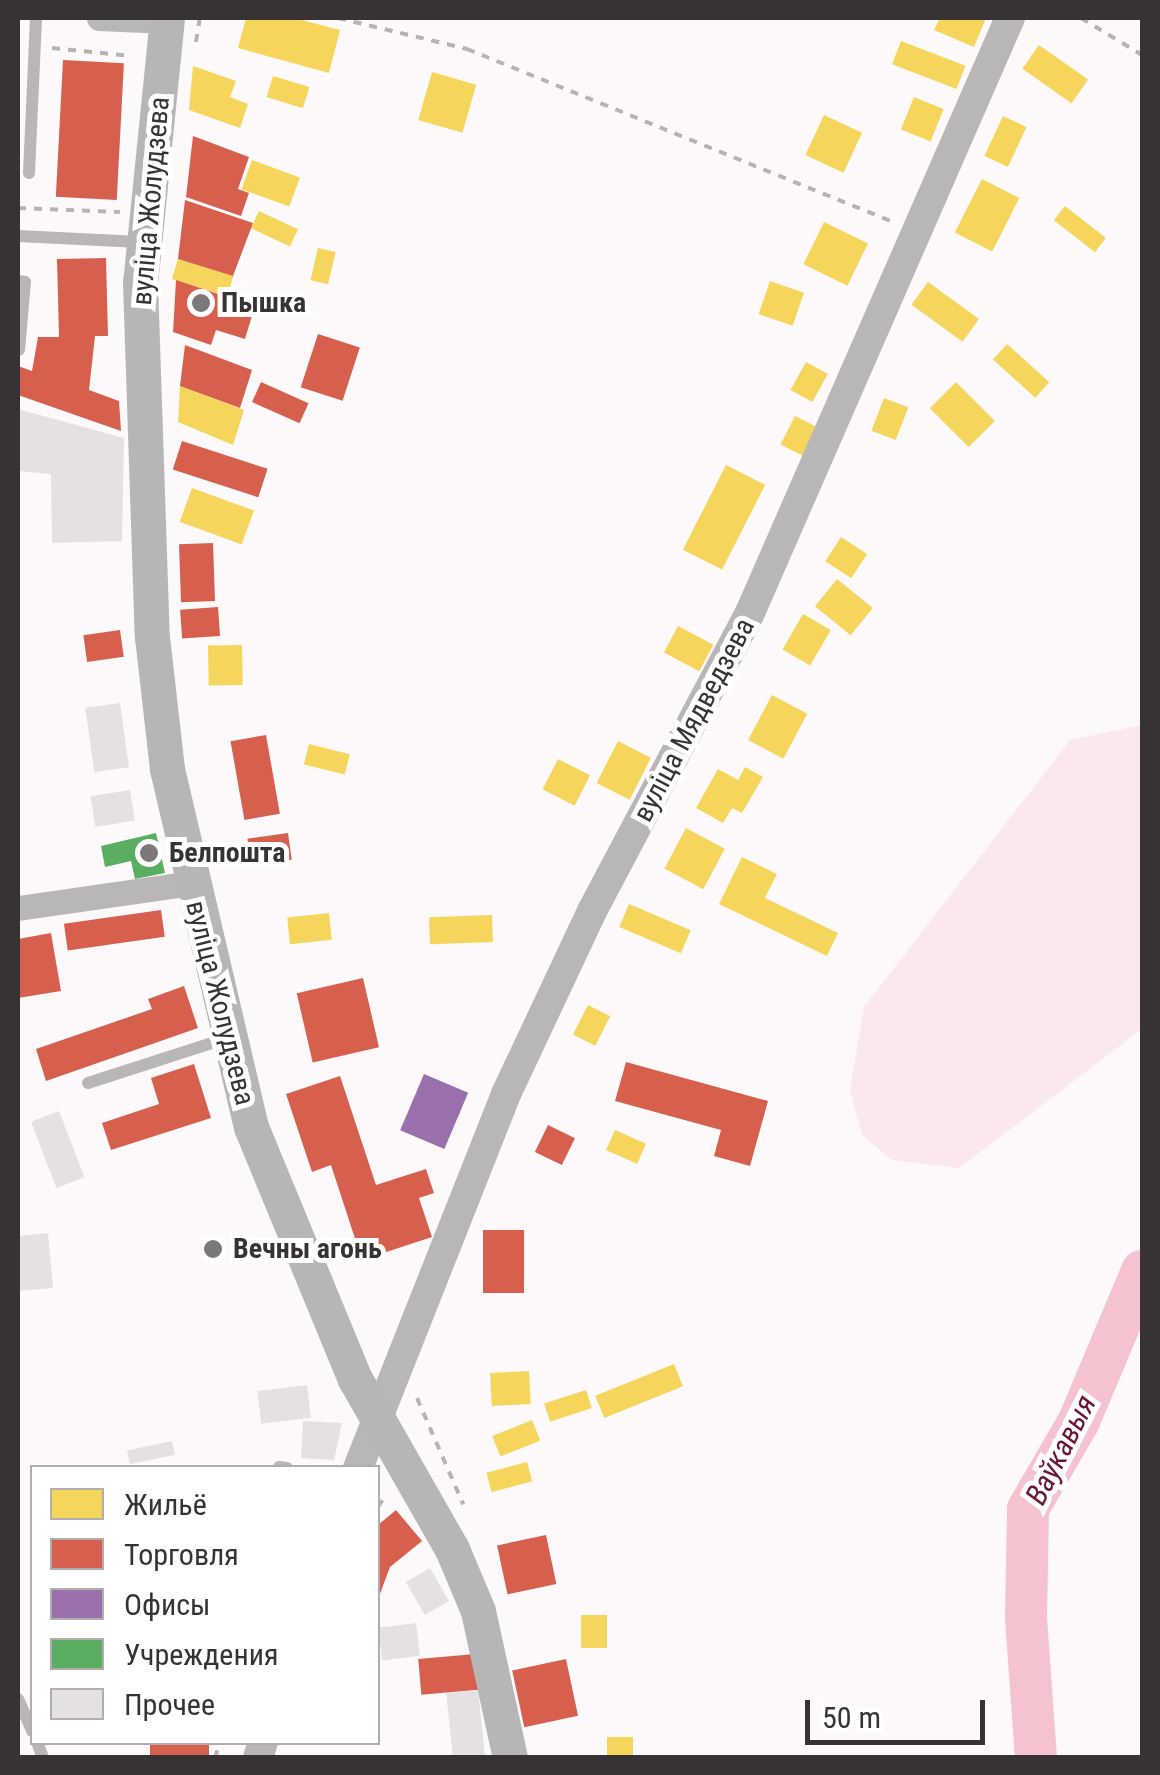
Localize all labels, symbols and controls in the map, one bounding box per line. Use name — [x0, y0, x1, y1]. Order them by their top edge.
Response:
street label: вуліца Жолудзева — [125, 95, 177, 307]
place label: Пышка — [221, 286, 306, 320]
marker: Пышка — [190, 292, 212, 314]
street label: вуліца Мядведзева — [626, 613, 762, 827]
place label: Белпошта — [169, 836, 286, 870]
marker: Белпошта — [138, 842, 160, 864]
street label: вуліца Жолудзева — [178, 897, 262, 1109]
place label: Вечны агонь — [233, 1232, 382, 1266]
marker: Вечны агонь — [202, 1238, 224, 1260]
water label: Ваўкавыя — [1018, 1389, 1104, 1511]
legend — [30, 1465, 380, 1745]
text: Жильё — [124, 1487, 207, 1522]
text: Торговля — [124, 1537, 239, 1572]
text: Офисы — [124, 1587, 210, 1622]
text: Учреждения — [124, 1637, 278, 1672]
scale bar — [810, 1680, 990, 1742]
text: Прочее — [124, 1687, 215, 1722]
text: 50 m — [822, 1700, 881, 1735]

